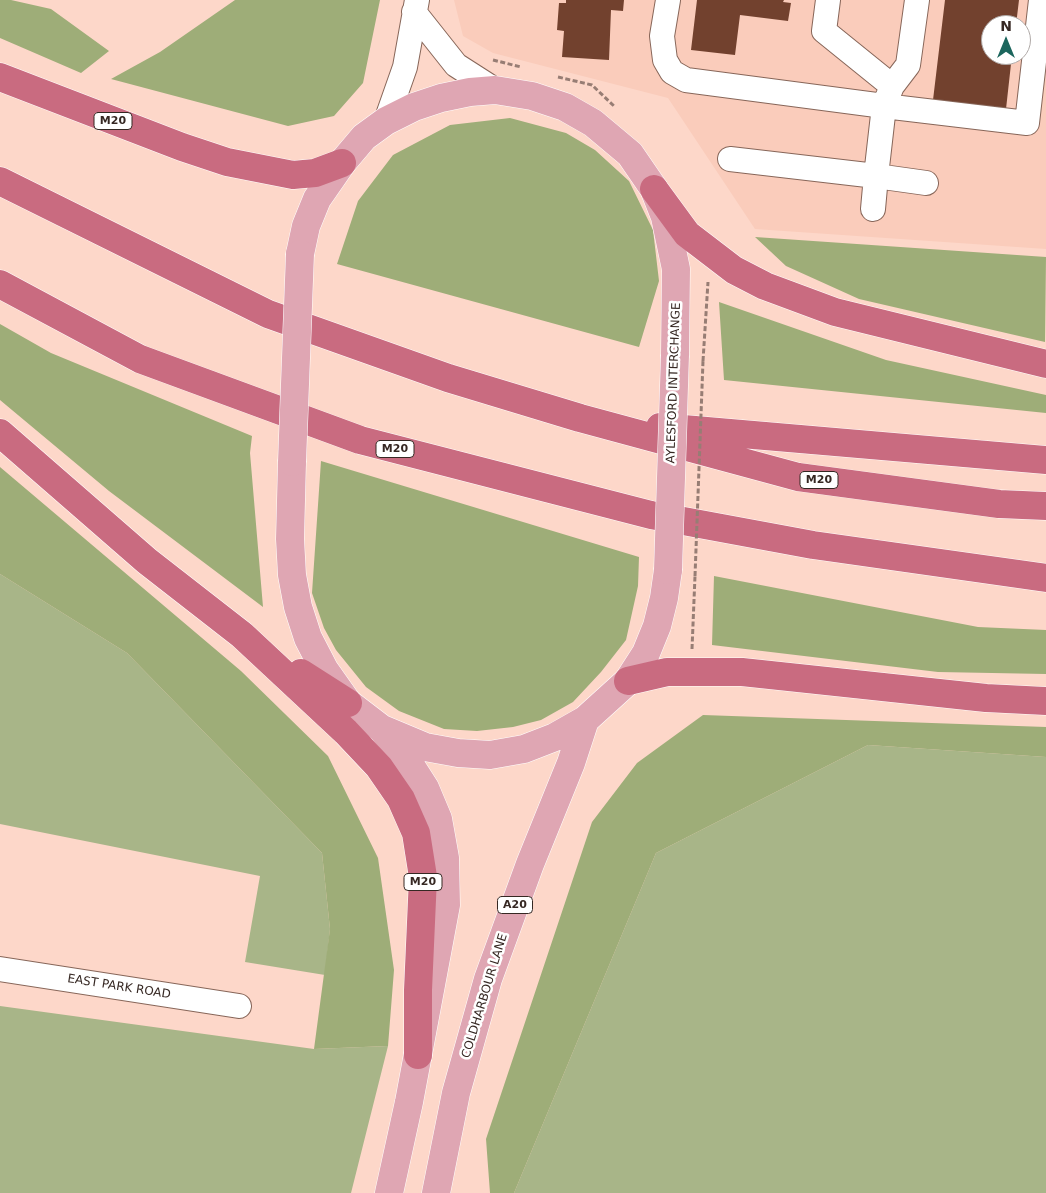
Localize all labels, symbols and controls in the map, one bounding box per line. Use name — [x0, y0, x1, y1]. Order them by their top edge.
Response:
north arrow — [981, 15, 1031, 65]
text: N — [1000, 18, 1012, 34]
road number: M20 — [94, 112, 132, 130]
street label: AYLESFORD INTERCHANGE — [664, 302, 684, 464]
road number: M20 — [376, 440, 414, 458]
road number: M20 — [800, 472, 838, 488]
road number: M20 — [404, 874, 442, 890]
road number: A20 — [498, 896, 532, 914]
street label: COLDHARBOUR LANE — [459, 932, 511, 1060]
street label: EAST PARK ROAD — [66, 972, 172, 1002]

